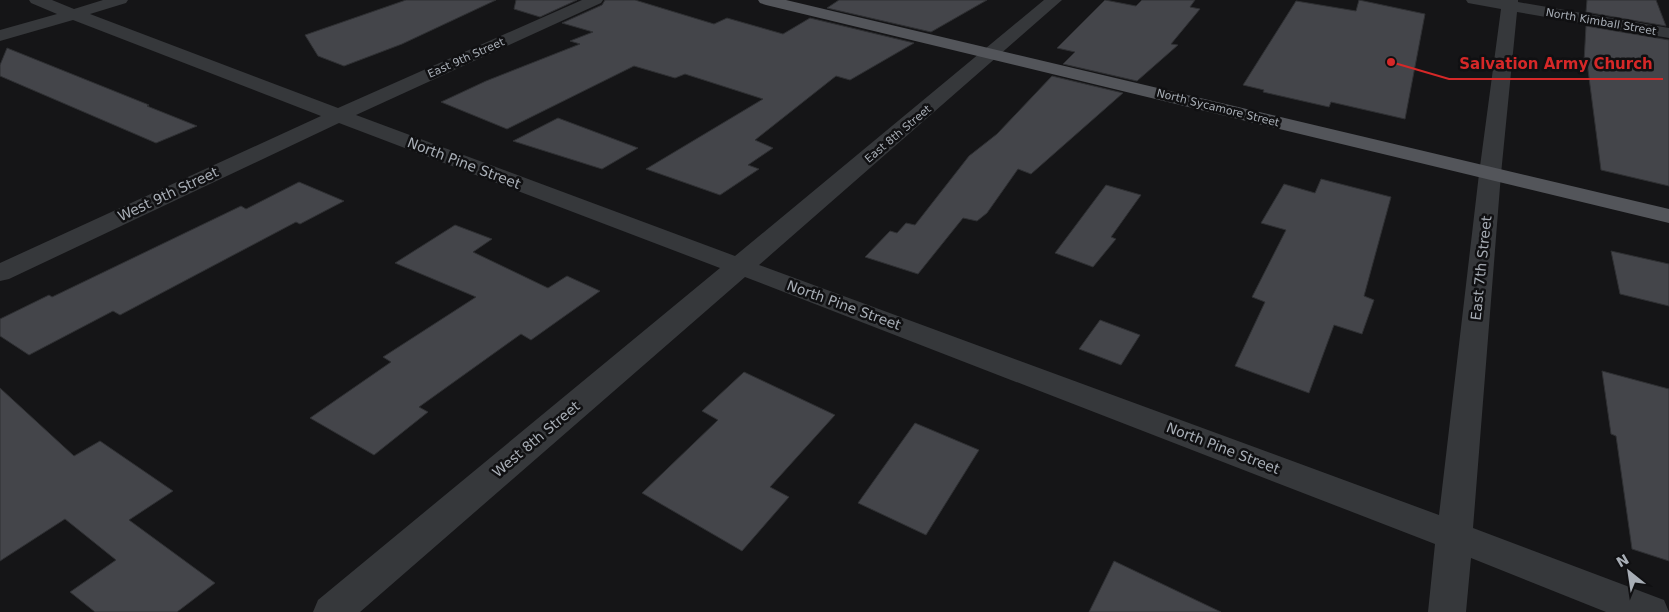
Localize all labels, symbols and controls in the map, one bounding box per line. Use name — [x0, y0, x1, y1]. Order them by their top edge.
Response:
street label: North Kimball Street — [1545, 6, 1658, 38]
street label: East 9th Street — [426, 35, 507, 81]
callout: Salvation Army Church — [1449, 49, 1663, 79]
text: Salvation Army Church — [1459, 55, 1653, 73]
street label: North Sycamore Street — [1155, 86, 1281, 130]
street label: East 8th Street — [862, 102, 934, 165]
street label: North Pine Street — [405, 134, 523, 192]
street label: West 9th Street — [115, 163, 221, 224]
street label: East 7th Street — [1468, 214, 1494, 321]
street label: North Pine Street — [785, 277, 904, 333]
street label: West 8th Street — [489, 397, 583, 480]
street label: North Pine Street — [1164, 419, 1282, 477]
north arrow — [1604, 547, 1654, 597]
text: N — [1613, 551, 1632, 571]

